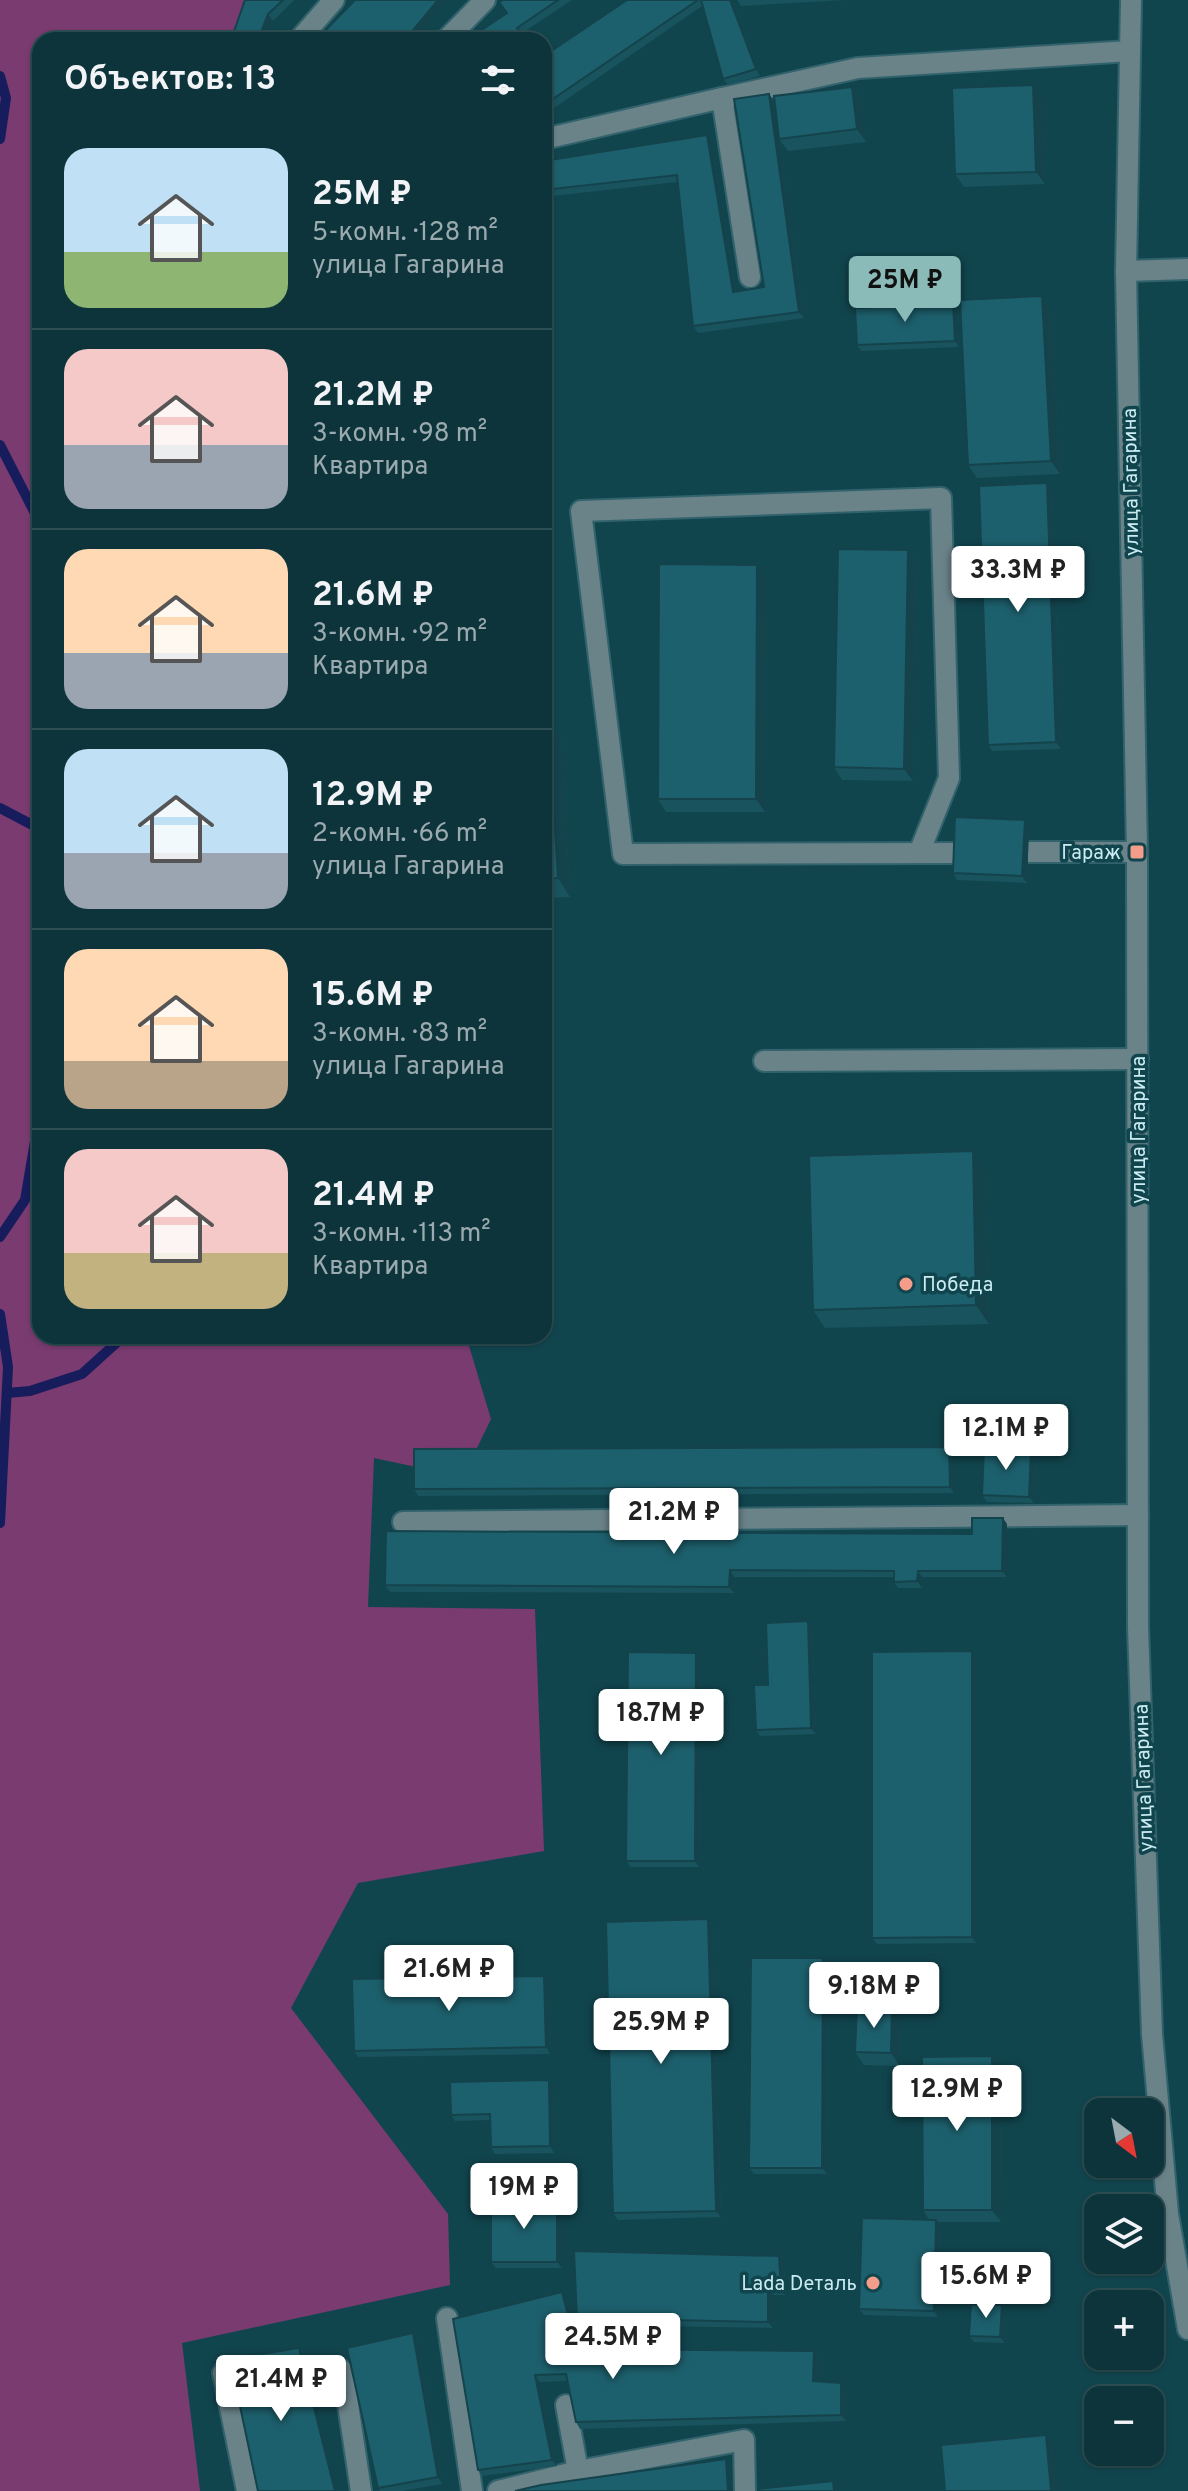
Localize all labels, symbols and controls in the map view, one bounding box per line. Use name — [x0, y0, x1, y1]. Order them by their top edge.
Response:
icon: filters — [476, 58, 520, 102]
text: Объектов: 13 — [64, 59, 276, 102]
text: 25M ₽ — [312, 174, 412, 217]
icon: home — [128, 180, 224, 276]
text: 5-комн. · 128 m² — [312, 217, 498, 250]
text: улица Гагарина — [312, 250, 504, 283]
pin: 25M ₽ — [849, 256, 961, 324]
text: 25M ₽ — [867, 265, 943, 298]
text: 21.2M ₽ — [312, 375, 434, 418]
icon: home — [128, 381, 224, 477]
street label: улица Гагарина — [1118, 408, 1146, 556]
text: 3-комн. · 98 m² — [312, 418, 487, 451]
text: Квартира — [312, 451, 428, 484]
pin: 33.3M ₽ — [944, 546, 1092, 614]
text: 33.3M ₽ — [969, 555, 1067, 588]
text: 21.6M ₽ — [312, 575, 434, 618]
icon: home — [128, 581, 224, 677]
text: 3-комн. · 92 m² — [312, 618, 487, 651]
text: Квартира — [312, 651, 428, 684]
text: 12.9M ₽ — [312, 775, 434, 818]
icon: home — [128, 781, 224, 877]
text: 2-комн. · 66 m² — [312, 818, 487, 851]
place label: Гараж — [1061, 841, 1121, 867]
marker: Гараж — [1128, 843, 1146, 861]
text: улица Гагарина — [312, 851, 504, 884]
text: 15.6M ₽ — [312, 975, 434, 1018]
icon: home — [128, 981, 224, 1077]
text: 3-комн. · 83 m² — [312, 1018, 487, 1051]
text: улица Гагарина — [312, 1051, 504, 1084]
street label: улица Гагарина — [1127, 1056, 1153, 1204]
text: 21.4M ₽ — [312, 1175, 435, 1218]
icon: home — [128, 1181, 224, 1277]
text: 3-комн. · 113 m² — [312, 1218, 491, 1251]
text: Квартира — [312, 1251, 428, 1284]
place label: Победа — [922, 1273, 993, 1299]
marker: Победа — [897, 1275, 915, 1293]
pin: 12.1M ₽ — [932, 1404, 1080, 1472]
text: 12.1M ₽ — [962, 1413, 1050, 1446]
pin: 21.2M ₽ — [600, 1488, 748, 1556]
text: 21.2M ₽ — [627, 1497, 721, 1530]
pin: 18.7M ₽ — [587, 1689, 735, 1757]
text: 18.7M ₽ — [617, 1698, 705, 1731]
street label: улица Гагарина — [1129, 1704, 1161, 1852]
pin: 21.6M ₽ — [375, 1945, 523, 2013]
text: 21.6M ₽ — [402, 1954, 496, 1987]
pin: 9.18M ₽ — [800, 1962, 948, 2030]
text: 9.18M ₽ — [827, 1971, 921, 2004]
pin: 25.9M ₽ — [587, 1998, 735, 2066]
text: 25.9M ₽ — [612, 2007, 710, 2040]
pin: 12.9M ₽ — [883, 2065, 1031, 2133]
text: 12.9M ₽ — [910, 2074, 1004, 2107]
north arrow — [1084, 2098, 1164, 2178]
map controls — [1084, 2098, 1164, 2466]
pin: 19M ₽ — [468, 2163, 580, 2231]
text: 19M ₽ — [488, 2172, 560, 2205]
button: layers — [1084, 2194, 1164, 2274]
pin: 15.6M ₽ — [912, 2252, 1060, 2320]
text: 15.6M ₽ — [939, 2261, 1033, 2294]
place label: Lada Dеталь — [741, 2272, 857, 2298]
marker: Lada Dеталь — [864, 2274, 882, 2292]
button: + — [1084, 2290, 1164, 2370]
pin: 24.5M ₽ — [539, 2313, 687, 2381]
text: 24.5M ₽ — [563, 2322, 663, 2355]
pin: 21.4M ₽ — [207, 2355, 355, 2423]
text: 21.4M ₽ — [234, 2364, 328, 2397]
button: − — [1084, 2386, 1164, 2466]

